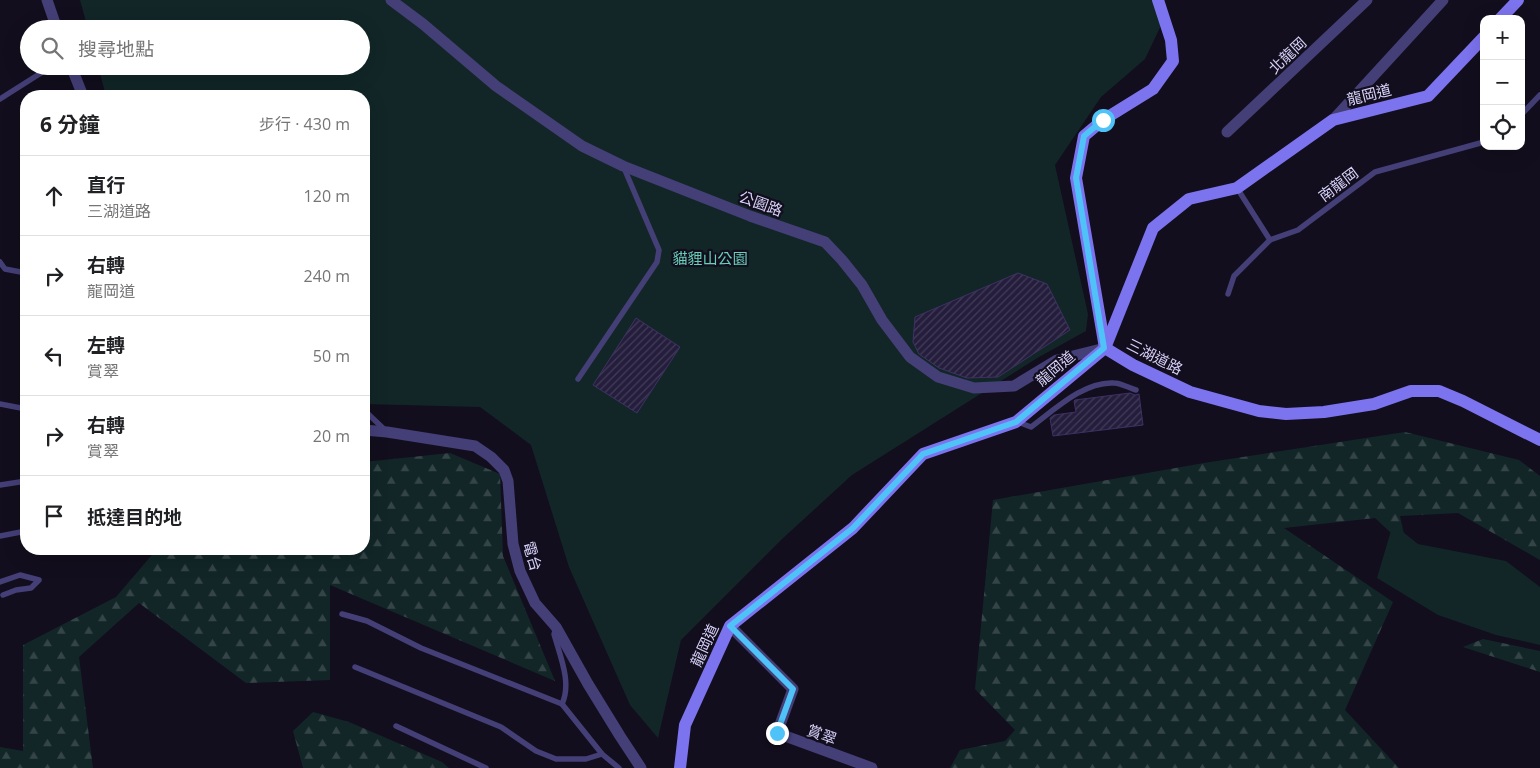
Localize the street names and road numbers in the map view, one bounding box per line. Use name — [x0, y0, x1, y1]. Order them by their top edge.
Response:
street label: 北龍岡 — [1264, 32, 1310, 78]
street label: 龍岡道 — [1345, 79, 1393, 109]
street label: 南龍岡 — [1314, 162, 1362, 206]
street label: 公園路 — [736, 186, 786, 220]
street label: 三湖道路 — [1124, 333, 1186, 379]
street label: 龍岡道 — [1031, 346, 1079, 390]
street label: 電台 — [519, 539, 547, 573]
street label: 龍岡道 — [685, 620, 723, 670]
street label: 賞翠 — [804, 719, 840, 749]

